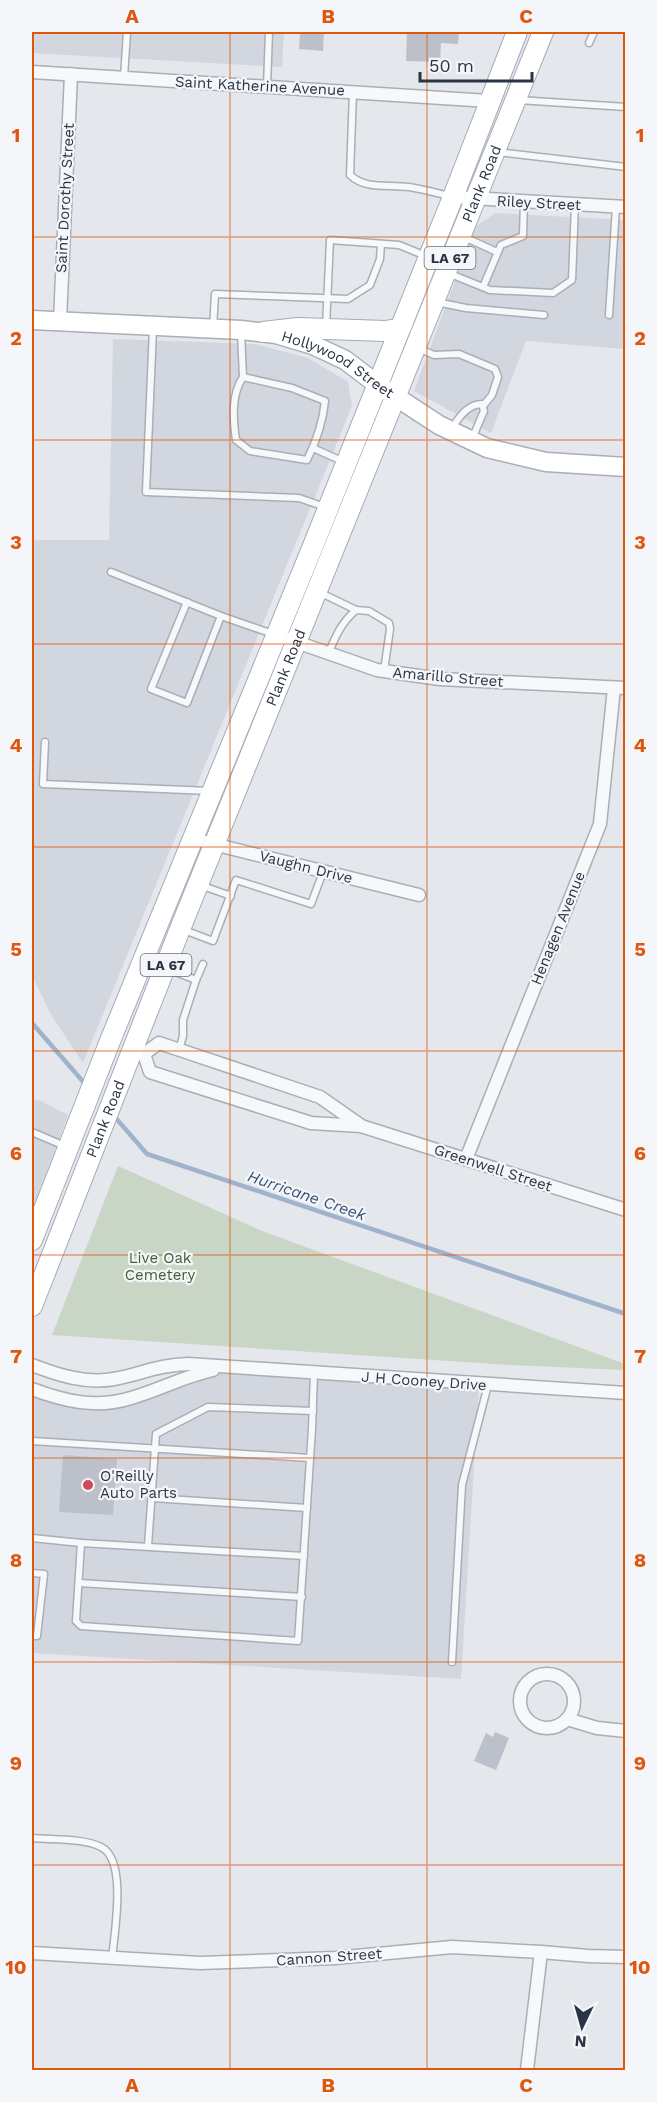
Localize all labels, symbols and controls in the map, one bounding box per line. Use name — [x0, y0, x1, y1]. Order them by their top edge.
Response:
text: A — [125, 4, 139, 28]
text: B — [321, 4, 335, 28]
text: C — [519, 4, 533, 28]
scale bar — [420, 45, 532, 83]
text: 50 m — [429, 55, 474, 76]
street label: Saint Katherine Avenue — [175, 73, 345, 99]
street label: Saint Dorothy Street — [52, 122, 78, 273]
text: 1 — [12, 123, 20, 147]
text: 1 — [636, 123, 644, 147]
street label: Plank Road — [458, 143, 505, 225]
street label: Riley Street — [496, 192, 582, 214]
road number: LA 67 — [424, 247, 476, 269]
text: 2 — [10, 326, 22, 350]
text: 2 — [634, 326, 646, 350]
street label: Hollywood Street — [279, 327, 398, 402]
text: 3 — [10, 530, 22, 554]
text: 3 — [634, 530, 646, 554]
street label: Plank Road — [262, 626, 309, 709]
street label: Amarillo Street — [392, 663, 505, 691]
text: 4 — [10, 733, 23, 757]
text: 4 — [634, 733, 647, 757]
street label: Vaughn Drive — [257, 847, 355, 887]
street label: Henagen Avenue — [527, 869, 589, 987]
text: 5 — [10, 937, 22, 961]
text: 5 — [634, 937, 646, 961]
road number: LA 67 — [140, 954, 192, 976]
street label: Plank Road — [82, 1078, 129, 1160]
street label: Greenwell Street — [432, 1140, 555, 1196]
text: 6 — [10, 1141, 22, 1165]
text: 6 — [634, 1141, 646, 1165]
water label: Hurricane Creek — [245, 1166, 370, 1225]
park label: Live Oak Cemetery — [125, 1249, 195, 1284]
text: 7 — [10, 1344, 22, 1368]
text: 7 — [634, 1344, 646, 1368]
street label: J H Cooney Drive — [361, 1368, 487, 1394]
place label: O'Reilly Auto Parts — [100, 1467, 177, 1502]
marker: O'Reilly Auto Parts — [81, 1478, 95, 1492]
text: 8 — [10, 1548, 22, 1572]
text: 8 — [634, 1548, 646, 1572]
text: 9 — [10, 1751, 22, 1775]
text: 9 — [634, 1751, 646, 1775]
street label: Cannon Street — [276, 1944, 383, 1970]
text: 10 — [5, 1955, 27, 1979]
text: 10 — [629, 1955, 651, 1979]
north arrow — [552, 1997, 612, 2057]
text: N — [574, 2031, 587, 2051]
text: A — [125, 2073, 139, 2097]
text: B — [321, 2073, 335, 2097]
text: C — [519, 2073, 533, 2097]

